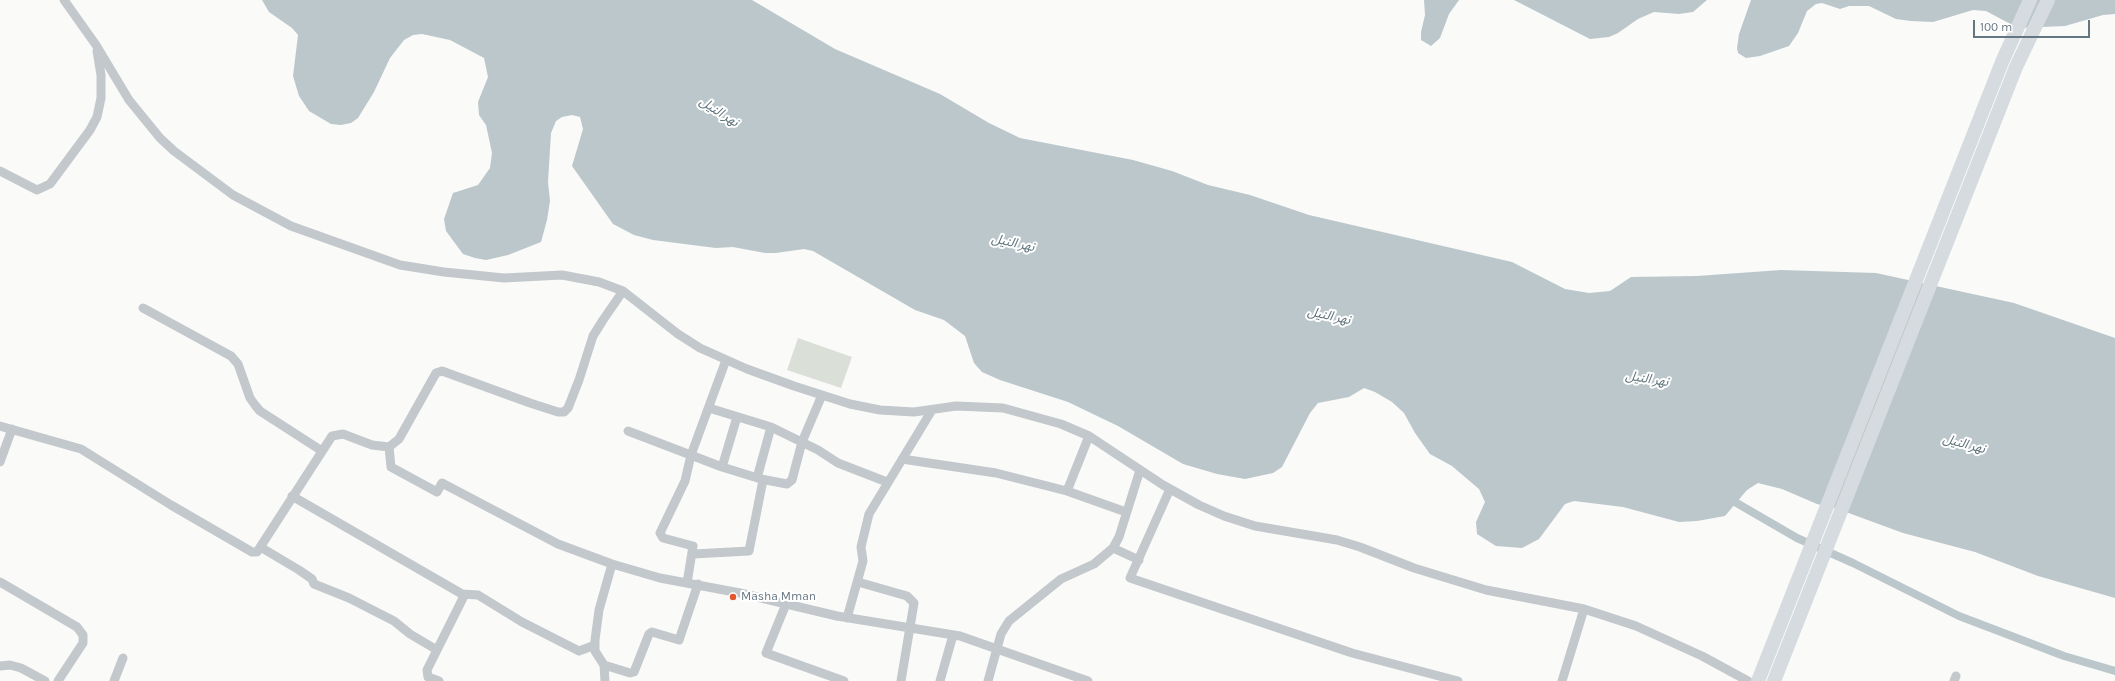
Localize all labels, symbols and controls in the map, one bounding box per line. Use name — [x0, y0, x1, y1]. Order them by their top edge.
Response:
scale bar — [1975, 12, 2092, 38]
text: 100 m — [1980, 20, 2012, 34]
water label: نهر النيل — [697, 94, 741, 130]
water label: نهر النيل — [990, 231, 1036, 255]
water label: نهر النيل — [1306, 304, 1352, 328]
water label: نهر النيل — [1624, 368, 1670, 390]
water label: نهر النيل — [1941, 431, 1987, 457]
place label: Masha Mman — [741, 590, 816, 604]
marker: Masha Mman — [728, 592, 738, 602]

